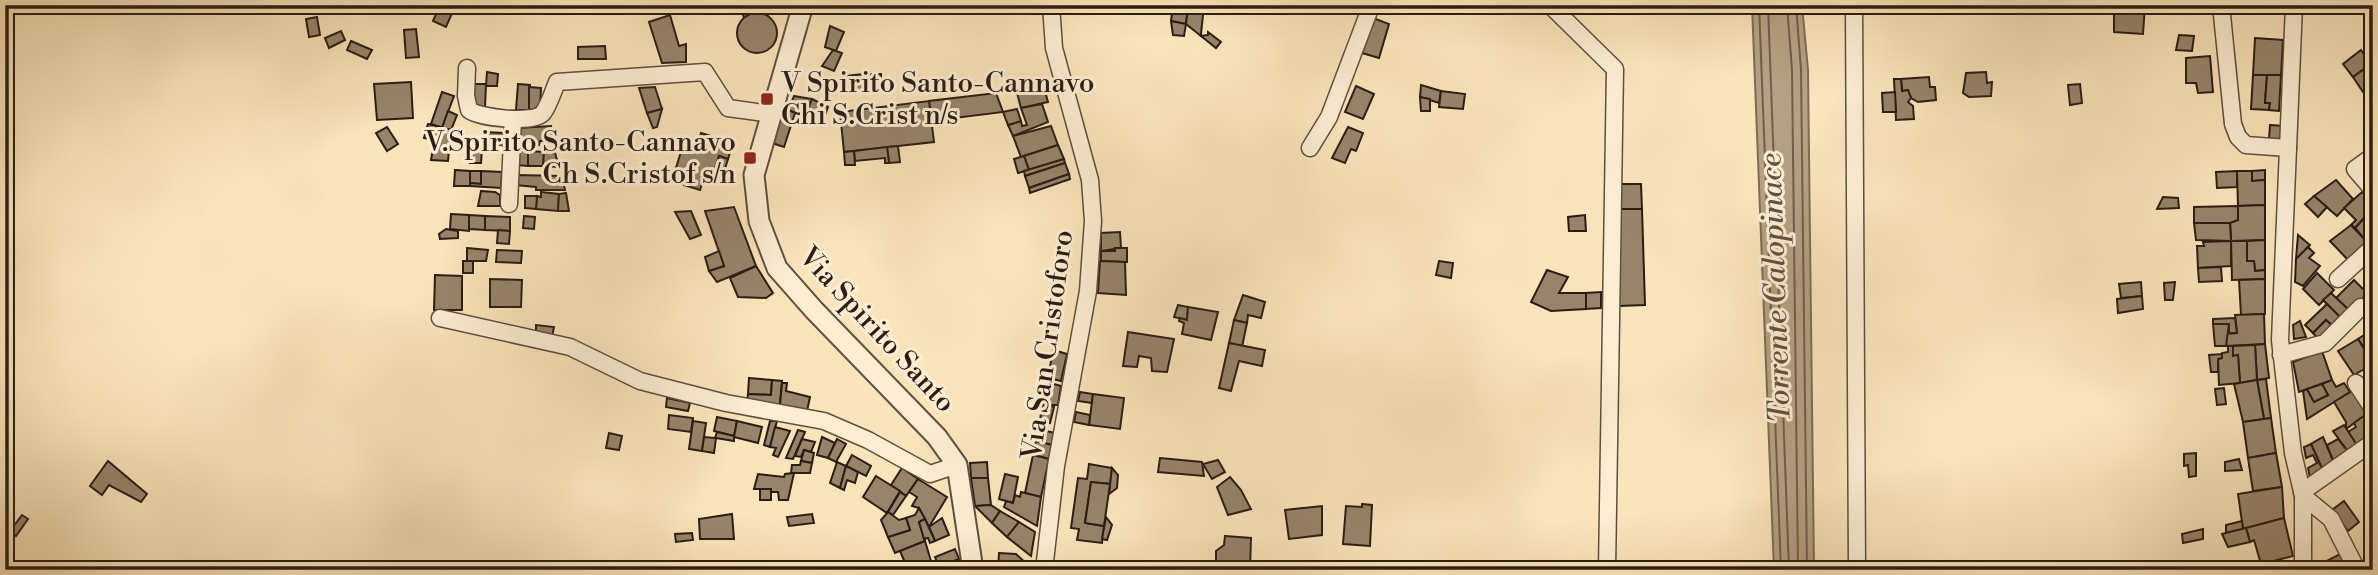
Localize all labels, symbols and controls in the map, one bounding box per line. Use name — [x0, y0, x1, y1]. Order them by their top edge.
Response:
place label: V Spirito Santo-Cannavo Chi S.Crist n/s — [780, 66, 1095, 133]
marker: V Spirito Santo-Cannavo Chi S.Crist n/s — [759, 91, 775, 107]
place label: V.Spirito Santo-Cannavo Ch S.Cristof s/n — [423, 125, 736, 192]
marker: V.Spirito Santo-Cannavo Ch S.Cristof s/n — [742, 150, 758, 166]
water label: Torrente Calopinace — [1752, 152, 1800, 424]
street label: Via San Cristoforo — [1014, 228, 1081, 463]
street label: Via Spirito Santo — [791, 239, 963, 420]

